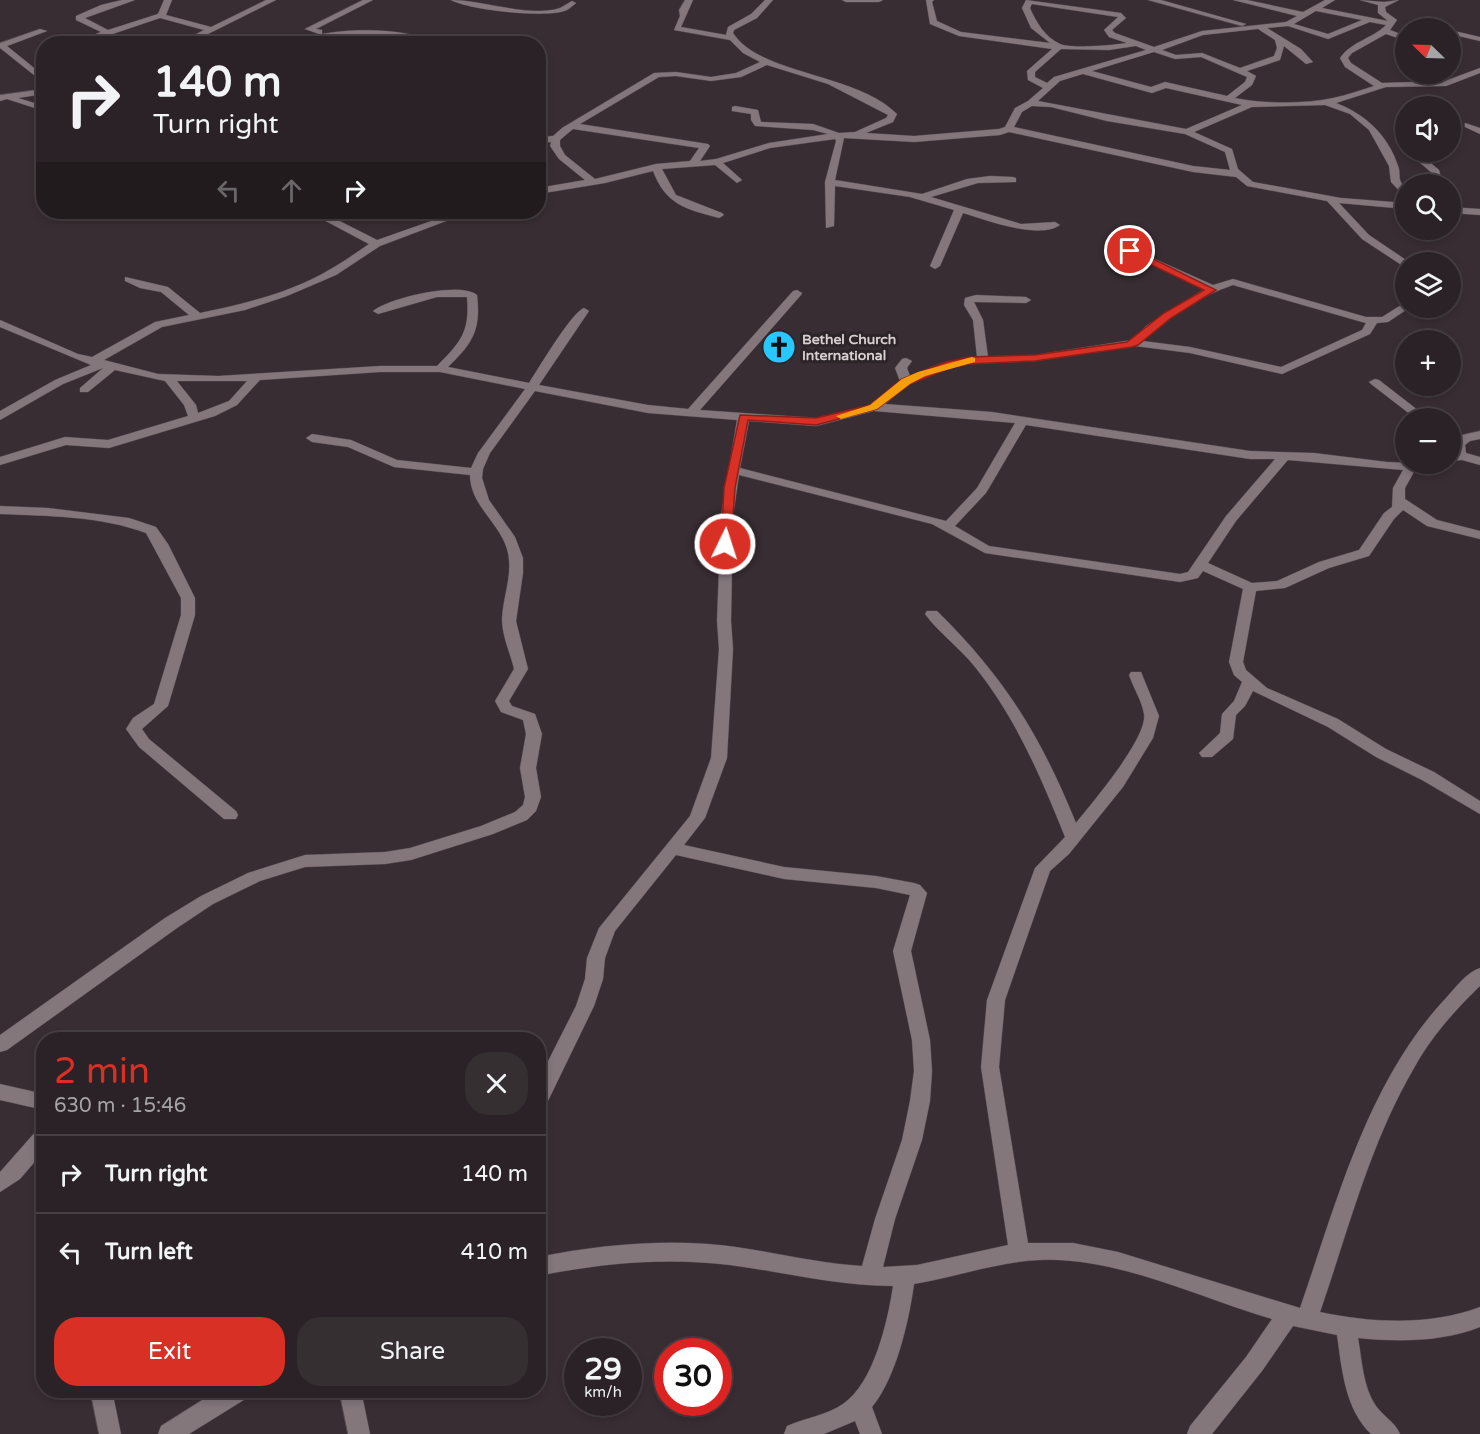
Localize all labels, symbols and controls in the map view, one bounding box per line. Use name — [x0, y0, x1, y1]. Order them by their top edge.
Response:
north arrow — [1395, 18, 1461, 84]
map controls — [1395, 18, 1461, 474]
text: 140 m — [153, 57, 282, 108]
icon: right — [54, 60, 132, 138]
button: sound — [1395, 96, 1461, 162]
text: Turn right — [153, 108, 279, 141]
icon: left — [212, 174, 245, 207]
icon: ahead — [275, 174, 308, 207]
icon: right — [338, 174, 371, 207]
button: search — [1395, 174, 1461, 240]
pin — [1104, 225, 1155, 276]
icon: arrive — [1113, 234, 1146, 267]
button: layers — [1395, 252, 1461, 318]
church icon: Bethel Church International — [761, 329, 797, 365]
button: + — [1395, 330, 1461, 396]
place label: Bethel Church International — [802, 331, 896, 364]
button: − — [1395, 408, 1461, 474]
position arrow — [693, 512, 757, 576]
text: 2 min — [54, 1050, 150, 1093]
button: close — [465, 1052, 528, 1115]
text: 630 m · 15:46 — [54, 1094, 186, 1118]
icon: right — [54, 1158, 87, 1191]
text: Turn right — [105, 1161, 207, 1187]
text: 140 m — [461, 1161, 528, 1187]
icon: left — [54, 1236, 87, 1269]
text: Turn left — [105, 1239, 193, 1265]
text: 410 m — [461, 1239, 528, 1265]
button: Exit — [54, 1317, 285, 1386]
button: Share — [297, 1317, 528, 1386]
speed limit sign: 30 — [654, 1338, 732, 1416]
text: 29 — [584, 1351, 622, 1388]
text: km/h — [584, 1383, 622, 1401]

